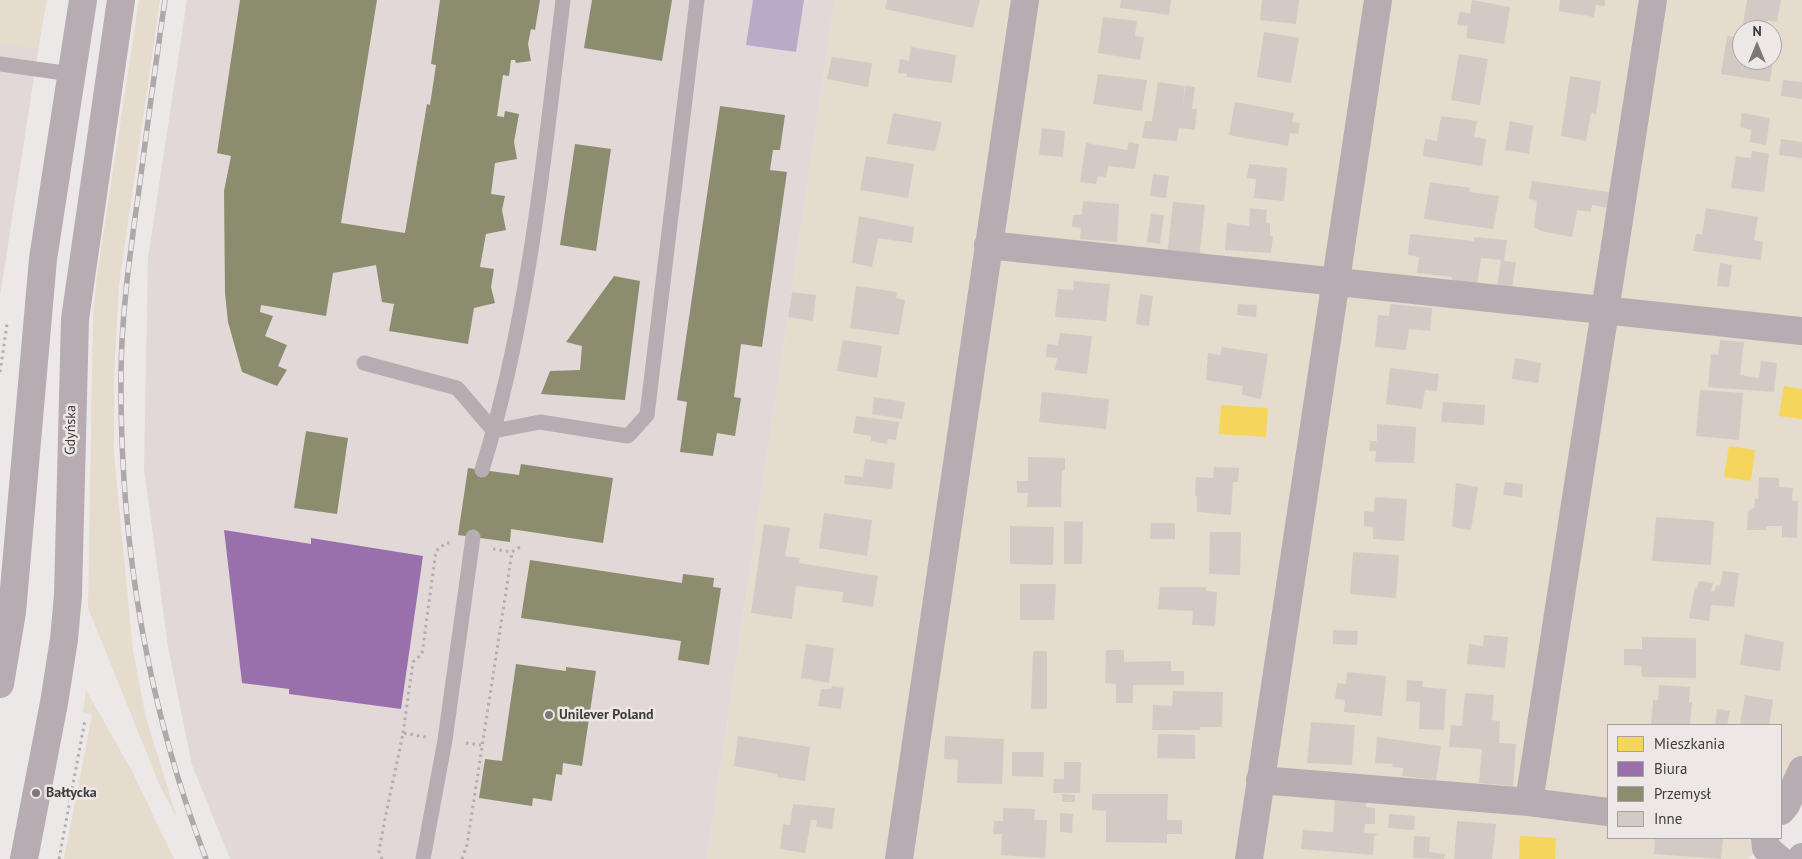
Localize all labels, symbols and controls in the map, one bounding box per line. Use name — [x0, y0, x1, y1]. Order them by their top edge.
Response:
north arrow — [1732, 20, 1782, 70]
text: N — [1752, 22, 1762, 40]
street label: Gdyńska — [62, 405, 80, 455]
place label: Unilever Poland — [559, 707, 654, 723]
marker: Unilever Poland — [543, 709, 555, 721]
legend — [1607, 724, 1782, 839]
text: Mieszkania — [1654, 734, 1725, 753]
text: Biura — [1654, 759, 1687, 778]
text: Przemysł — [1654, 784, 1711, 803]
place label: Bałtycka — [46, 785, 97, 801]
marker: Bałtycka — [30, 787, 42, 799]
text: Inne — [1654, 809, 1682, 828]

